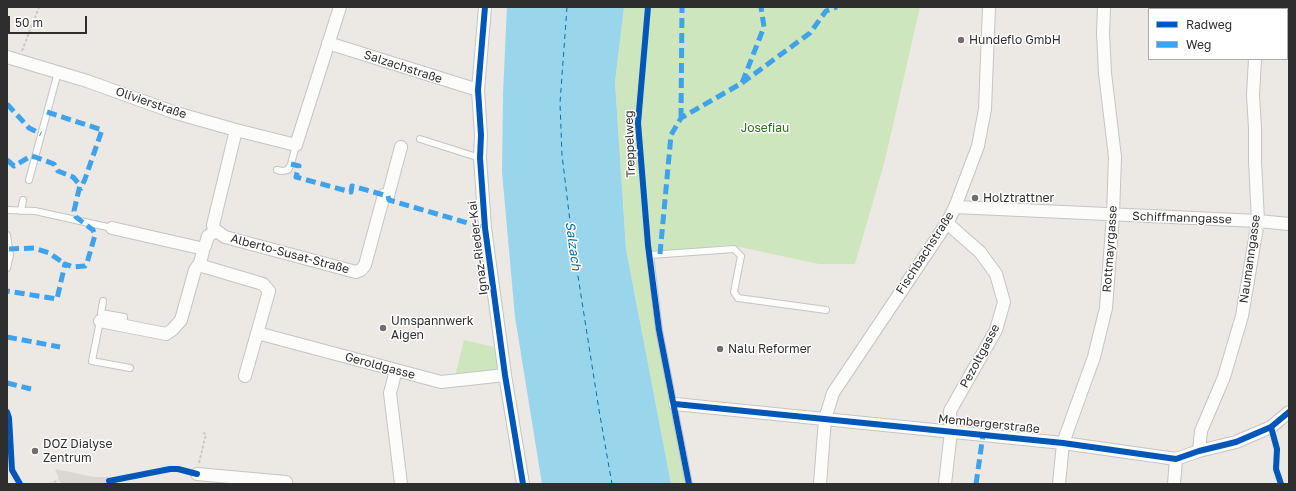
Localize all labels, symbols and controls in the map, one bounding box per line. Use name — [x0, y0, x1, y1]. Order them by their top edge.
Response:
scale bar — [10, 8, 89, 34]
legend — [1148, 8, 1288, 60]
text: 50 m — [15, 15, 43, 30]
text: Radweg — [1186, 17, 1232, 32]
place label: Hundeflo GmbH — [969, 33, 1061, 47]
marker: Hundeflo GmbH — [956, 35, 966, 45]
text: Weg — [1186, 37, 1211, 52]
street label: Salzachstraße — [362, 48, 444, 86]
street label: Olivierstraße — [114, 84, 188, 122]
street label: Treppelweg — [622, 110, 638, 178]
park label: Josefiau — [741, 121, 789, 135]
place label: Holztrattner — [983, 191, 1054, 205]
marker: Holztrattner — [970, 193, 980, 203]
street label: Ignaz-Rieder-Kai — [465, 200, 491, 296]
street label: Rottmayrgasse — [1100, 205, 1120, 293]
street label: Fischbachstraße — [893, 209, 957, 297]
street label: Schiffmanngasse — [1132, 209, 1232, 227]
street label: Naumanngasse — [1237, 214, 1263, 304]
water label: Salzach — [562, 221, 584, 271]
street label: Alberto-Susat-Straße — [229, 231, 351, 277]
place label: Umspannwerk Aigen — [391, 314, 474, 342]
street label: Pezoltgasse — [957, 322, 1003, 390]
marker: Umspannwerk Aigen — [378, 323, 388, 333]
place label: Nalu Reformer — [728, 342, 811, 356]
marker: Nalu Reformer — [715, 344, 725, 354]
street label: Geroldgasse — [343, 350, 417, 382]
street label: Membergerstraße — [937, 411, 1041, 437]
place label: DOZ Dialyse Zentrum — [43, 437, 112, 465]
marker: DOZ Dialyse Zentrum — [30, 446, 40, 456]

